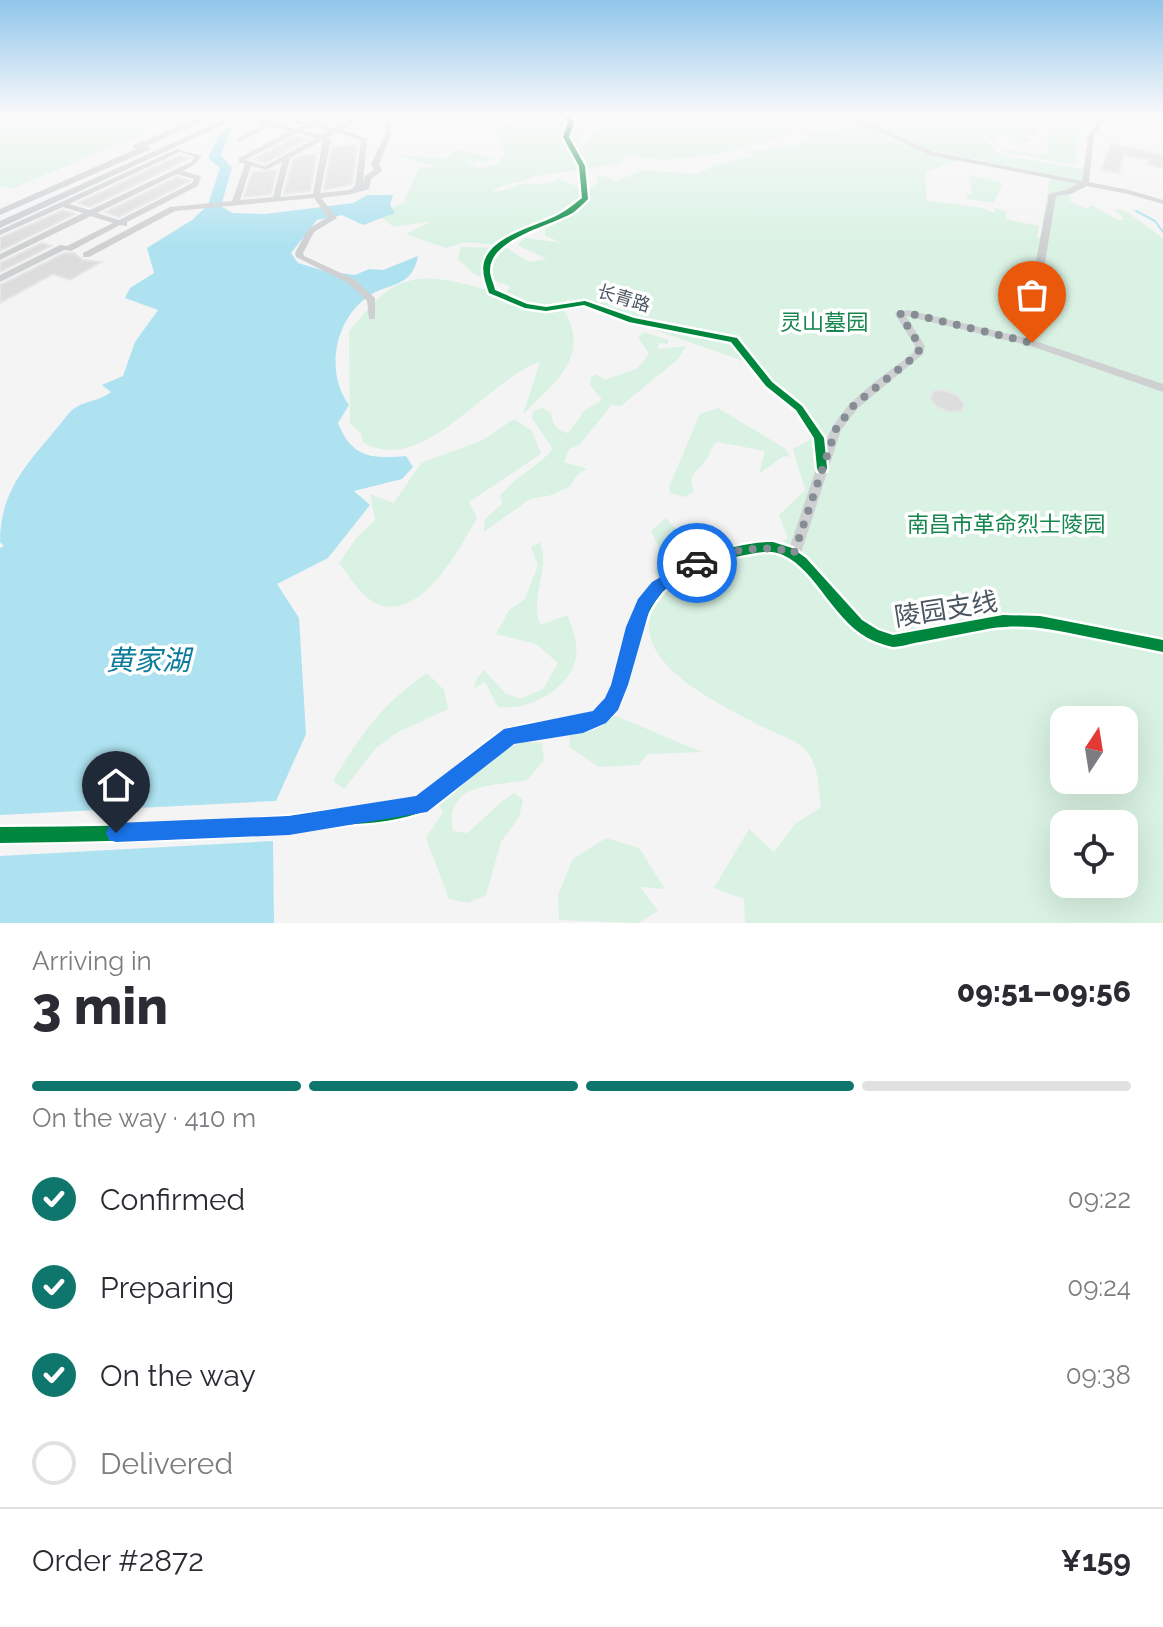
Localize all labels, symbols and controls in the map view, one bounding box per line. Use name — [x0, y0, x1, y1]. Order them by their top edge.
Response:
pin — [998, 261, 1066, 343]
icon: bag — [1010, 273, 1054, 317]
street label: 长青路 — [595, 280, 653, 316]
park label: 灵山墓园 — [780, 309, 868, 335]
park label: 南昌市革命烈士陵园 — [907, 511, 1105, 537]
courier — [657, 523, 737, 603]
icon: car — [675, 541, 719, 585]
street label: 陵园支线 — [892, 586, 1000, 632]
water label: 黄家湖 — [106, 644, 194, 677]
north arrow — [1050, 706, 1138, 794]
map controls — [1050, 706, 1138, 898]
pin — [82, 751, 150, 833]
icon: home — [94, 763, 138, 807]
button: locate — [1050, 810, 1138, 898]
text: Arriving in — [32, 946, 152, 976]
text: 09:51–09:56 — [957, 974, 1131, 1009]
text: 3 min — [32, 975, 168, 1036]
text: On the way · 410 m — [32, 1103, 256, 1133]
icon: check — [32, 1177, 76, 1221]
text: Confirmed — [100, 1182, 245, 1217]
text: 09:22 — [1068, 1184, 1131, 1214]
icon: check — [32, 1265, 76, 1309]
text: Preparing — [100, 1270, 234, 1305]
text: 09:24 — [1067, 1272, 1131, 1302]
icon: check — [32, 1353, 76, 1397]
text: On the way — [100, 1358, 256, 1393]
text: 09:38 — [1066, 1360, 1131, 1390]
text: Delivered — [100, 1446, 233, 1481]
text: Order #2872 — [32, 1543, 204, 1578]
text: ¥159 — [1061, 1543, 1131, 1578]

